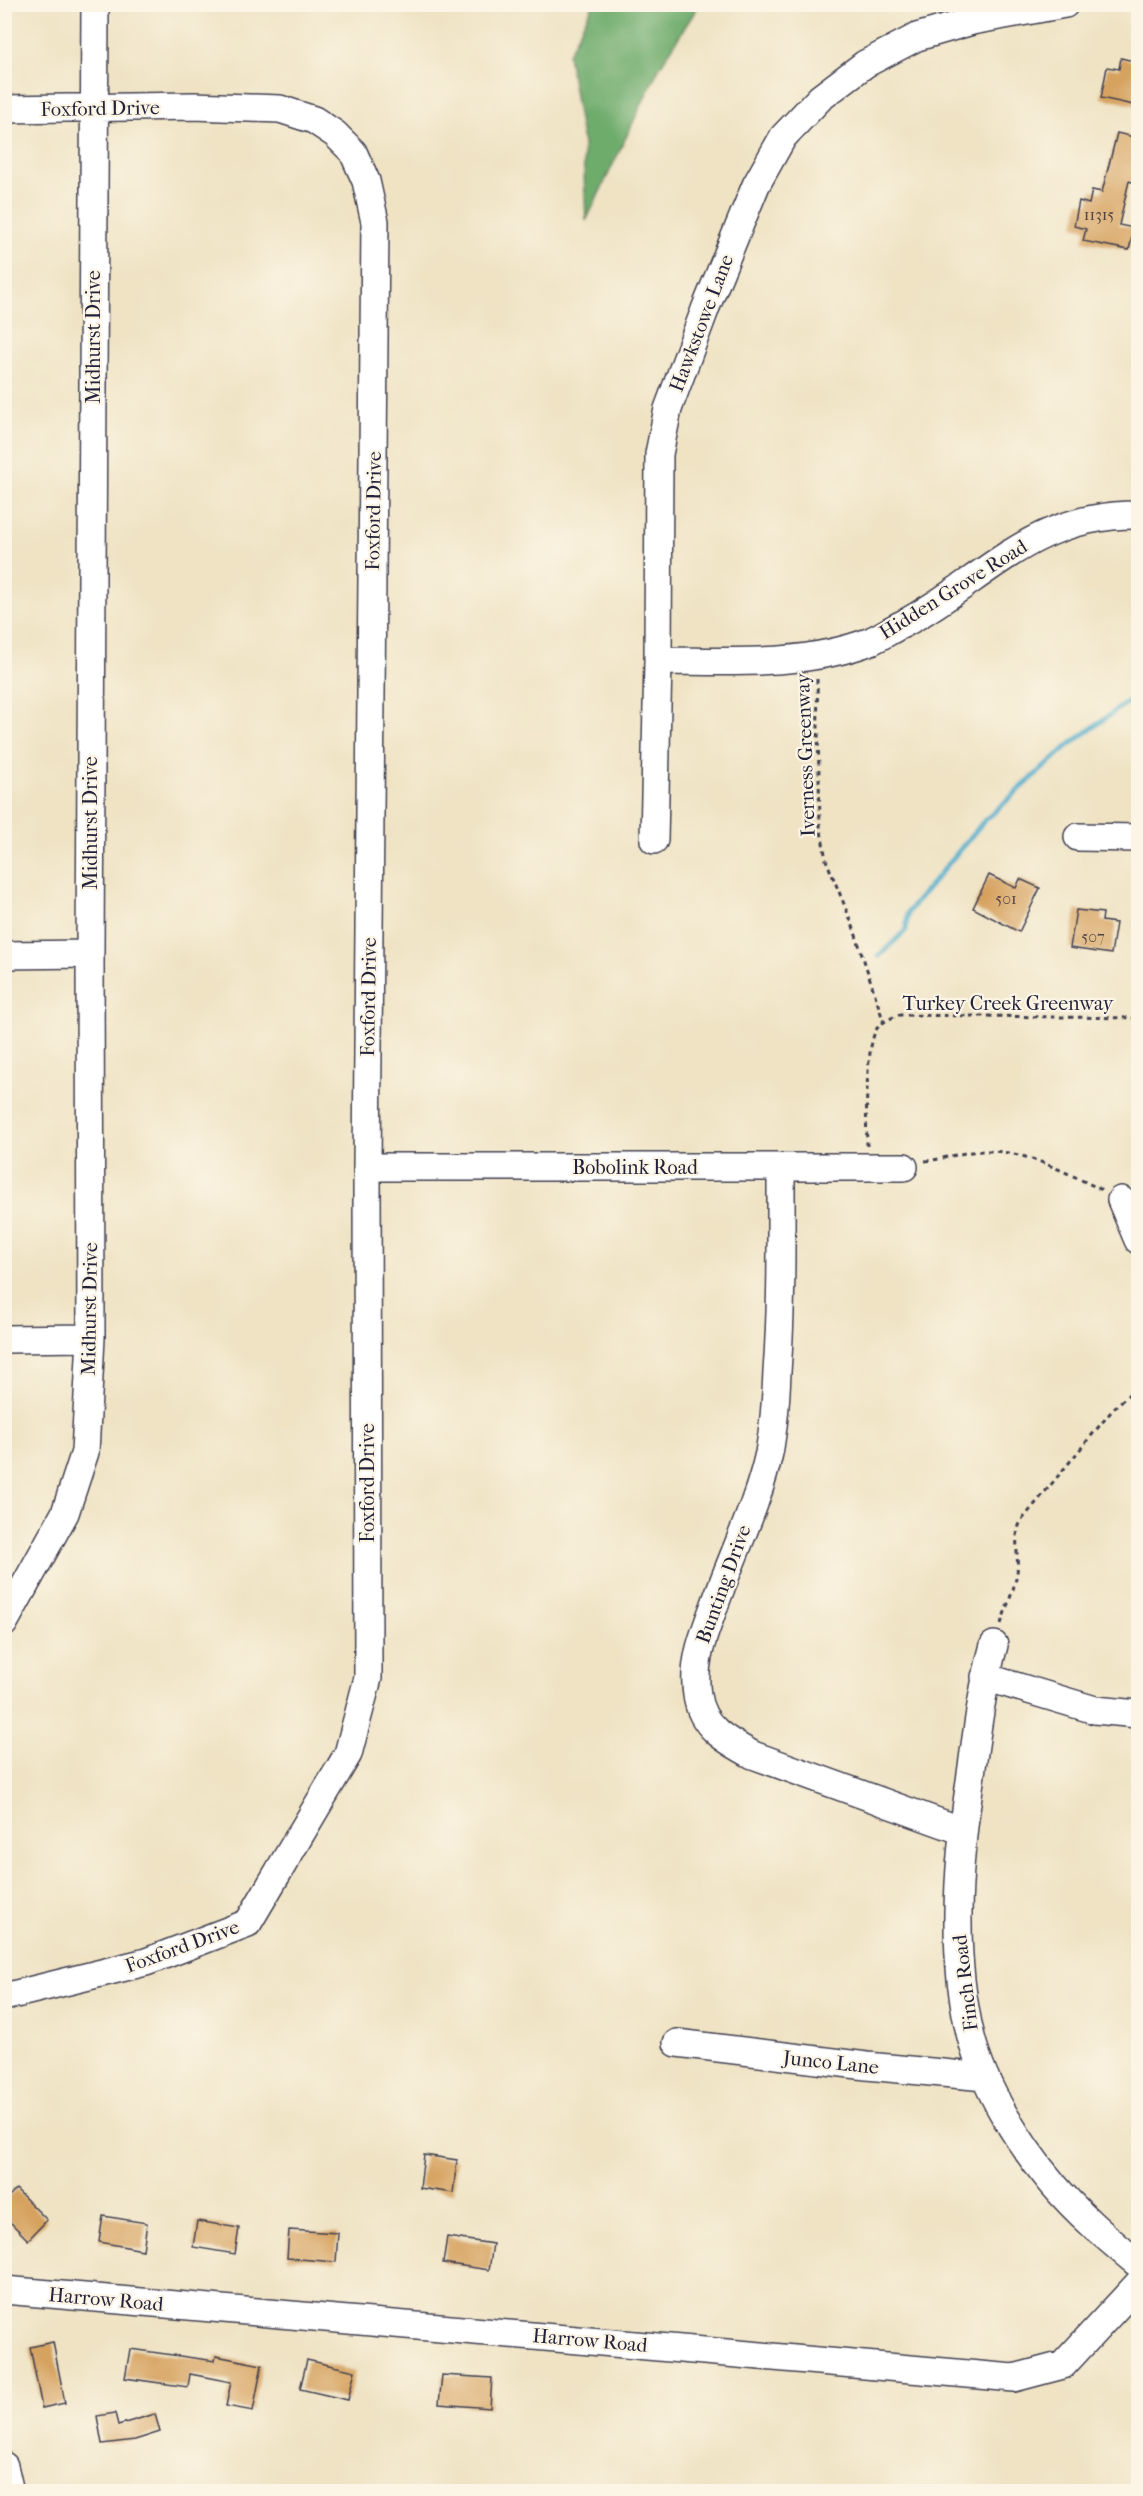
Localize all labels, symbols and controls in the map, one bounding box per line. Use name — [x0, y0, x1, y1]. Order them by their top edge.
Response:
street label: Foxford Drive — [40, 96, 160, 121]
house number: 11315 — [1084, 205, 1114, 224]
street label: Hawkstowe Lane — [665, 251, 738, 395]
street label: Midhurst Drive — [82, 270, 105, 404]
street label: Foxford Drive — [361, 451, 386, 571]
street label: Hidden Grove Road — [875, 534, 1032, 644]
street label: Iverness Greenway — [791, 671, 820, 837]
street label: Midhurst Drive — [79, 756, 102, 890]
house number: 501 — [995, 889, 1017, 908]
house number: 507 — [1081, 927, 1105, 946]
street label: Foxford Drive — [356, 937, 381, 1057]
street label: Turkey Creek Greenway — [902, 992, 1115, 1015]
street label: Bobolink Road — [572, 1156, 699, 1179]
street label: Midhurst Drive — [77, 1242, 102, 1376]
street label: Foxford Drive — [356, 1423, 379, 1543]
street label: Bunting Drive — [691, 1522, 756, 1646]
street label: Foxford Drive — [122, 1915, 242, 1978]
street label: Finch Road — [948, 1932, 983, 2032]
street label: Junco Lane — [780, 2046, 880, 2079]
street label: Harrow Road — [47, 2283, 166, 2316]
street label: Harrow Road — [531, 2324, 650, 2357]

